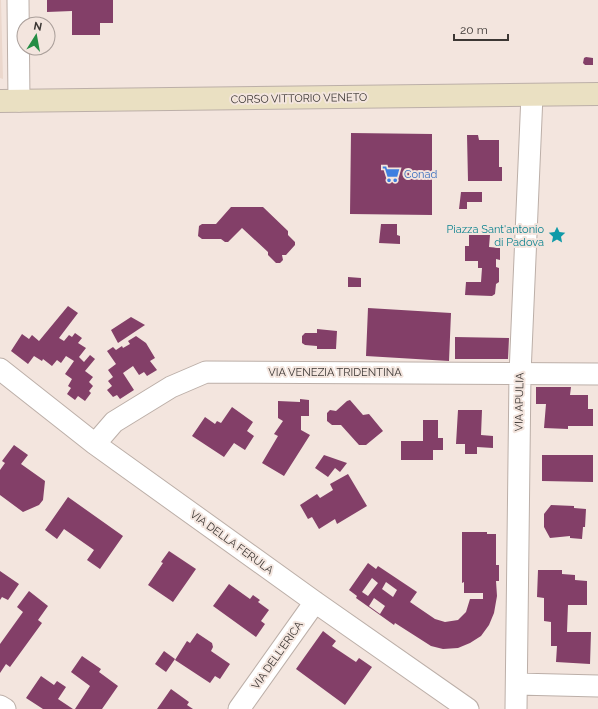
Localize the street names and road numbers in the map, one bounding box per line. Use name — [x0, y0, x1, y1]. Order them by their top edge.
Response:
street label: CORSO VITTORIO VENETO — [231, 91, 367, 106]
street label: VIA VENEZIA TRIDENTINA — [268, 366, 402, 379]
street label: VIA APULIA — [512, 372, 527, 432]
street label: VIA DELLA FERULA — [187, 508, 276, 577]
street label: VIA DELL'ERICA — [249, 618, 306, 692]

